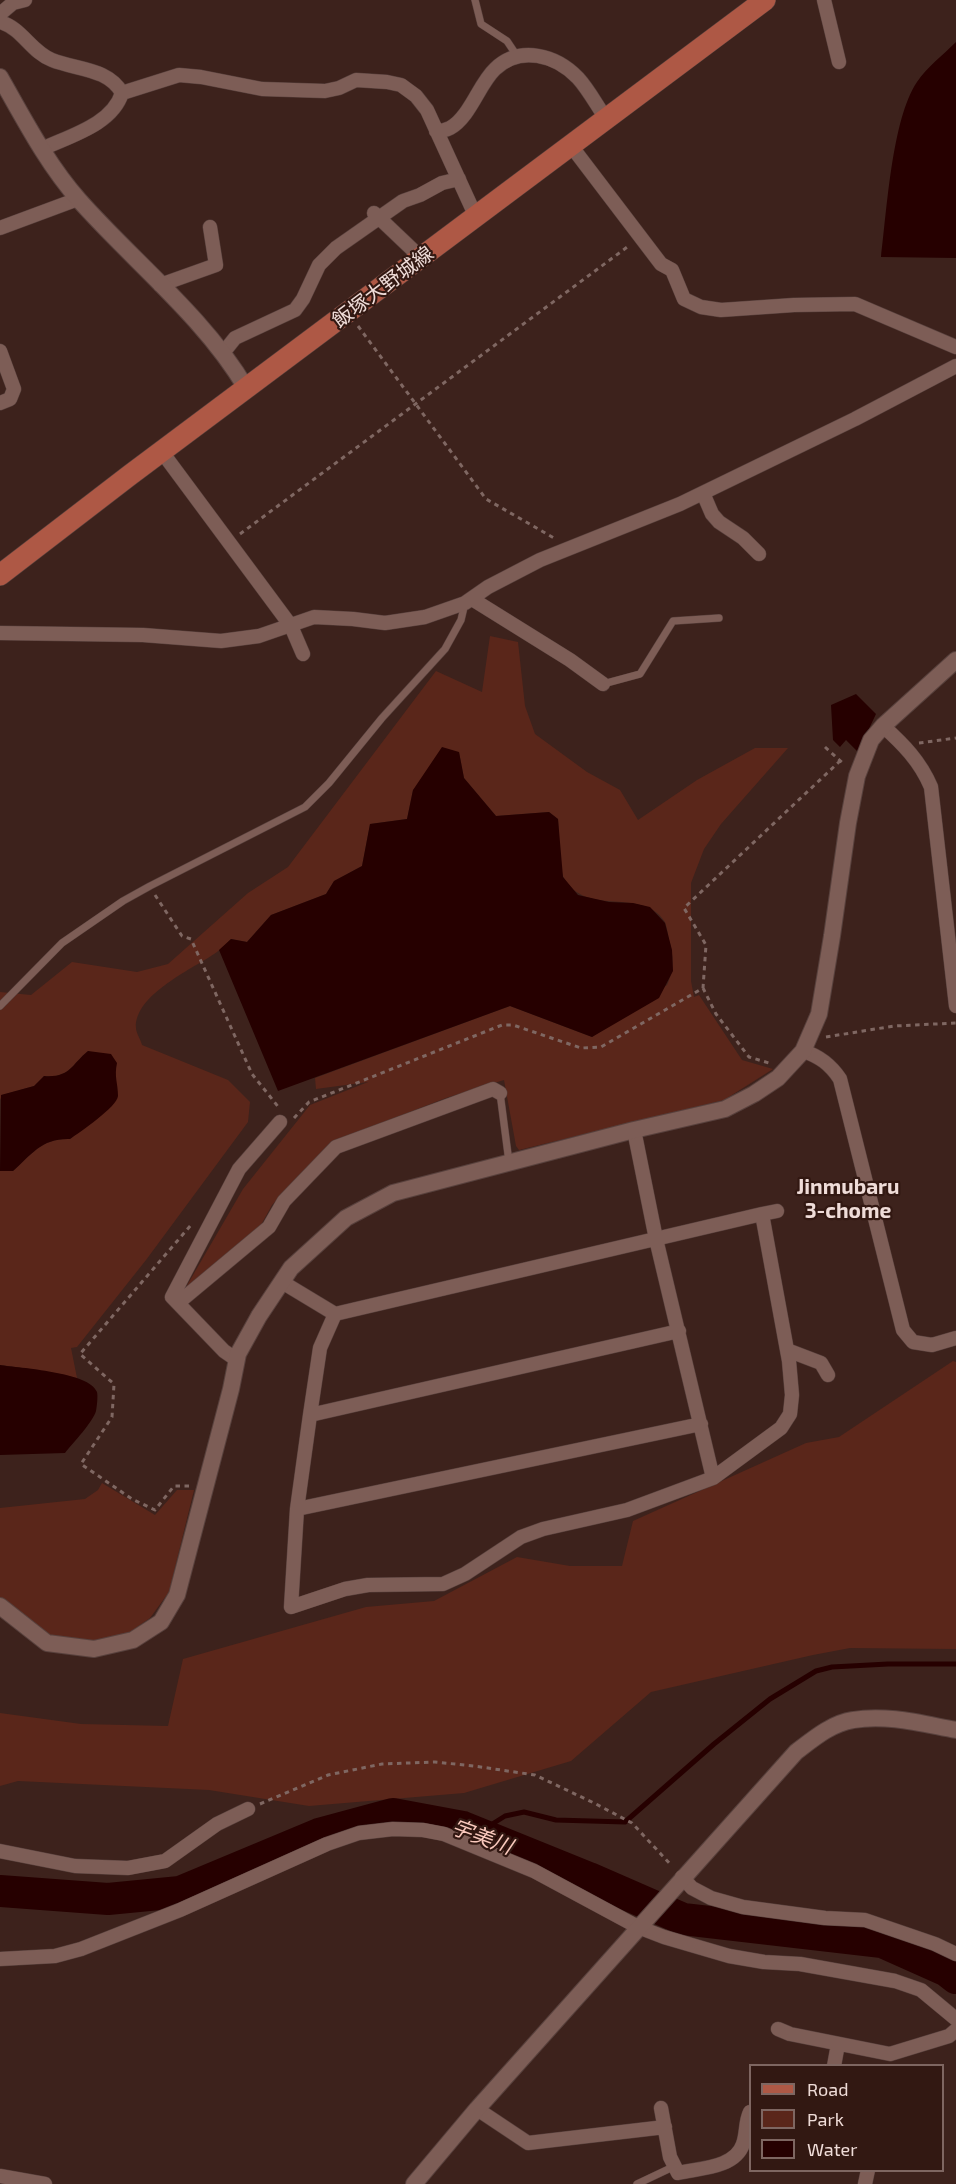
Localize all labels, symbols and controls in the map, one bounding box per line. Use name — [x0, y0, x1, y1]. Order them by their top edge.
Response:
street label: 飯塚大野城線 — [328, 241, 438, 333]
district label: Jinmubaru 3-chome — [796, 1174, 900, 1224]
water label: 宇美川 — [448, 1814, 516, 1860]
legend — [749, 2064, 944, 2172]
text: Road — [807, 2078, 848, 2100]
text: Park — [807, 2108, 844, 2130]
text: Water — [807, 2138, 857, 2160]

